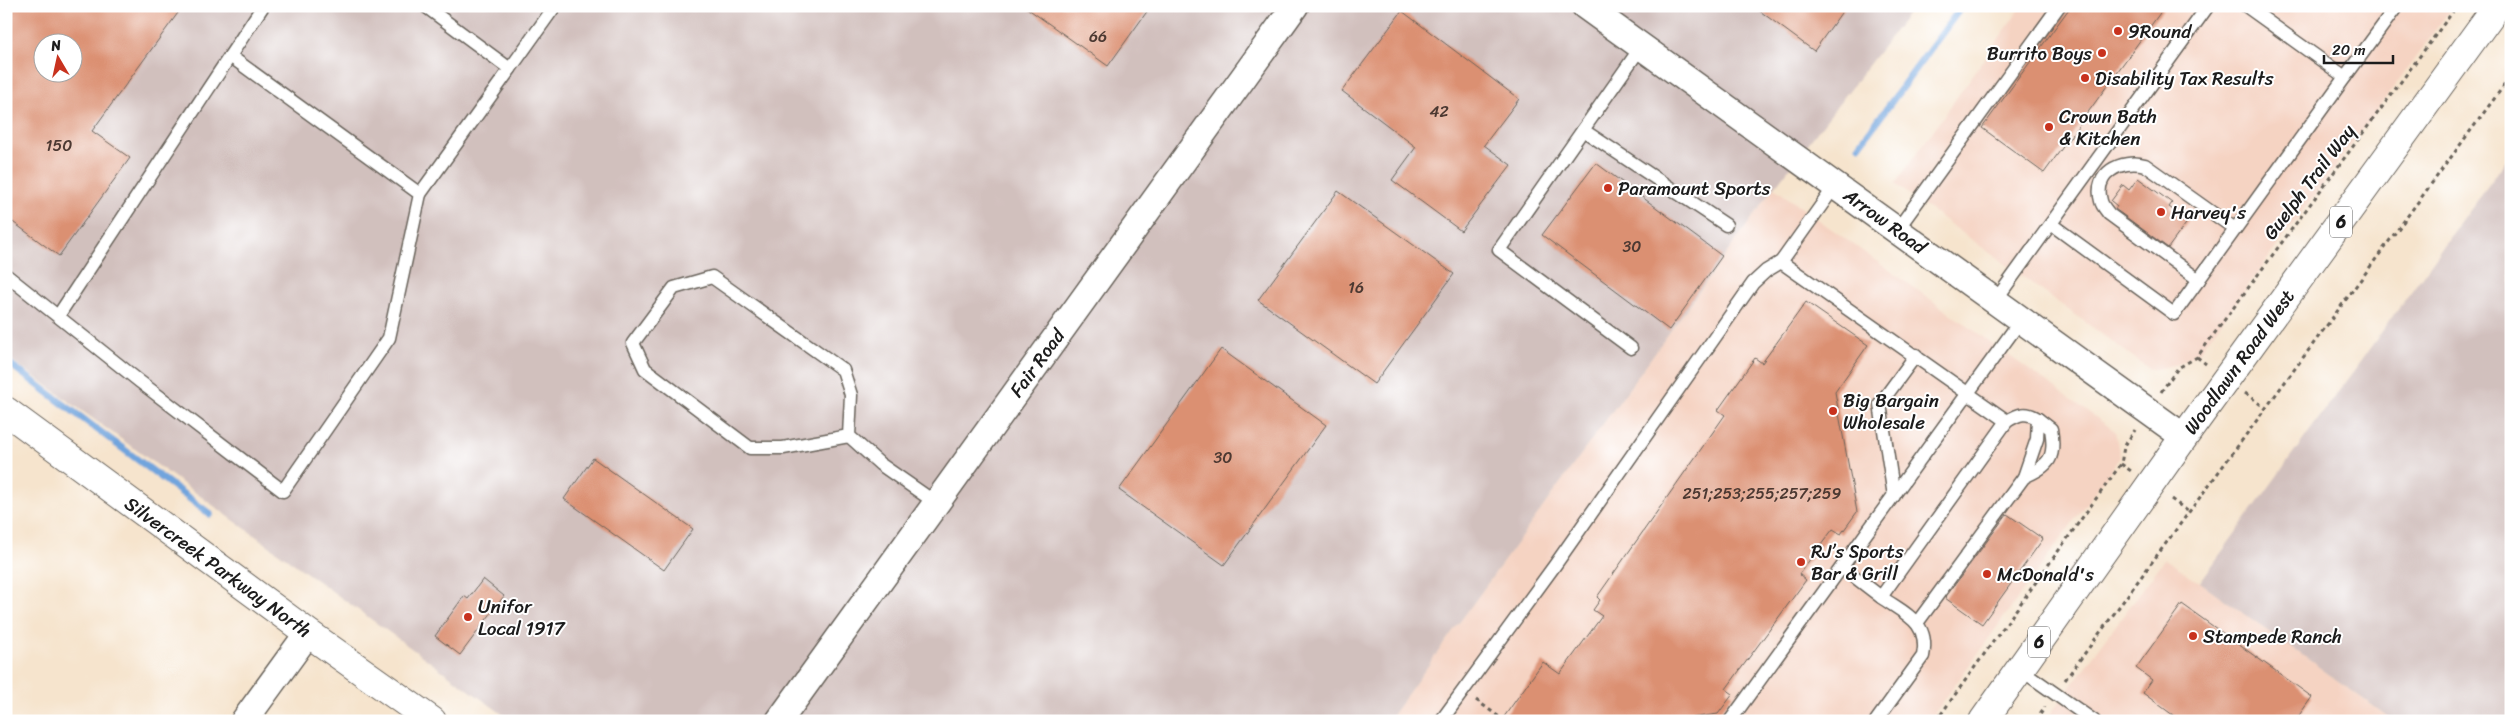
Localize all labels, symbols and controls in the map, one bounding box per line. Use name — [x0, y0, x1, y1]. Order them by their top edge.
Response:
place label: 9Round — [2128, 15, 2192, 48]
house number: 66 — [1089, 22, 1107, 51]
marker: 9Round — [2112, 25, 2124, 37]
north arrow — [32, 32, 82, 82]
scale bar — [2324, 32, 2393, 64]
text: N — [48, 33, 63, 59]
place label: Burrito Boys — [1987, 37, 2092, 70]
text: 20 m — [2332, 37, 2366, 63]
marker: Burrito Boys — [2096, 47, 2108, 59]
place label: Disability Tax Results — [2095, 62, 2274, 95]
marker: Disability Tax Results — [2079, 72, 2091, 84]
house number: 42 — [1429, 97, 1449, 126]
place label: Crown Bath & Kitchen — [2059, 100, 2157, 155]
street label: Guelph Trail Way — [2254, 117, 2364, 247]
marker: Crown Bath & Kitchen — [2043, 121, 2055, 133]
house number: 150 — [46, 131, 72, 160]
place label: Paramount Sports — [1618, 172, 1771, 205]
street label: Arrow Road — [1835, 179, 1935, 264]
marker: Paramount Sports — [1602, 182, 1614, 194]
place label: Harvey's — [2171, 196, 2246, 229]
marker: Harvey's — [2155, 206, 2167, 218]
road number: 6 — [2330, 206, 2352, 238]
house number: 30 — [1623, 232, 1641, 261]
house number: 16 — [1348, 273, 1364, 302]
street label: Woodlawn Road West — [2175, 282, 2303, 442]
street label: Fair Road — [1001, 321, 1074, 404]
place label: Big Bargain Wholesale — [1843, 384, 1939, 439]
marker: Big Bargain Wholesale — [1827, 405, 1839, 417]
house number: 30 — [1214, 443, 1232, 472]
house number: 251;253;255;257;259 — [1683, 479, 1842, 508]
street label: Silvercreek Parkway North — [117, 488, 319, 646]
place label: RJ’s Sports Bar & Grill — [1811, 535, 1904, 590]
marker: RJ’s Sports Bar & Grill — [1795, 556, 1807, 568]
place label: McDonald's — [1997, 558, 2094, 591]
marker: McDonald's — [1981, 568, 1993, 580]
place label: Unifor Local 1917 — [478, 590, 566, 645]
marker: Unifor Local 1917 — [462, 611, 474, 623]
place label: Stampede Ranch — [2203, 620, 2342, 653]
road number: 6 — [2028, 626, 2050, 658]
marker: Stampede Ranch — [2187, 630, 2199, 642]

